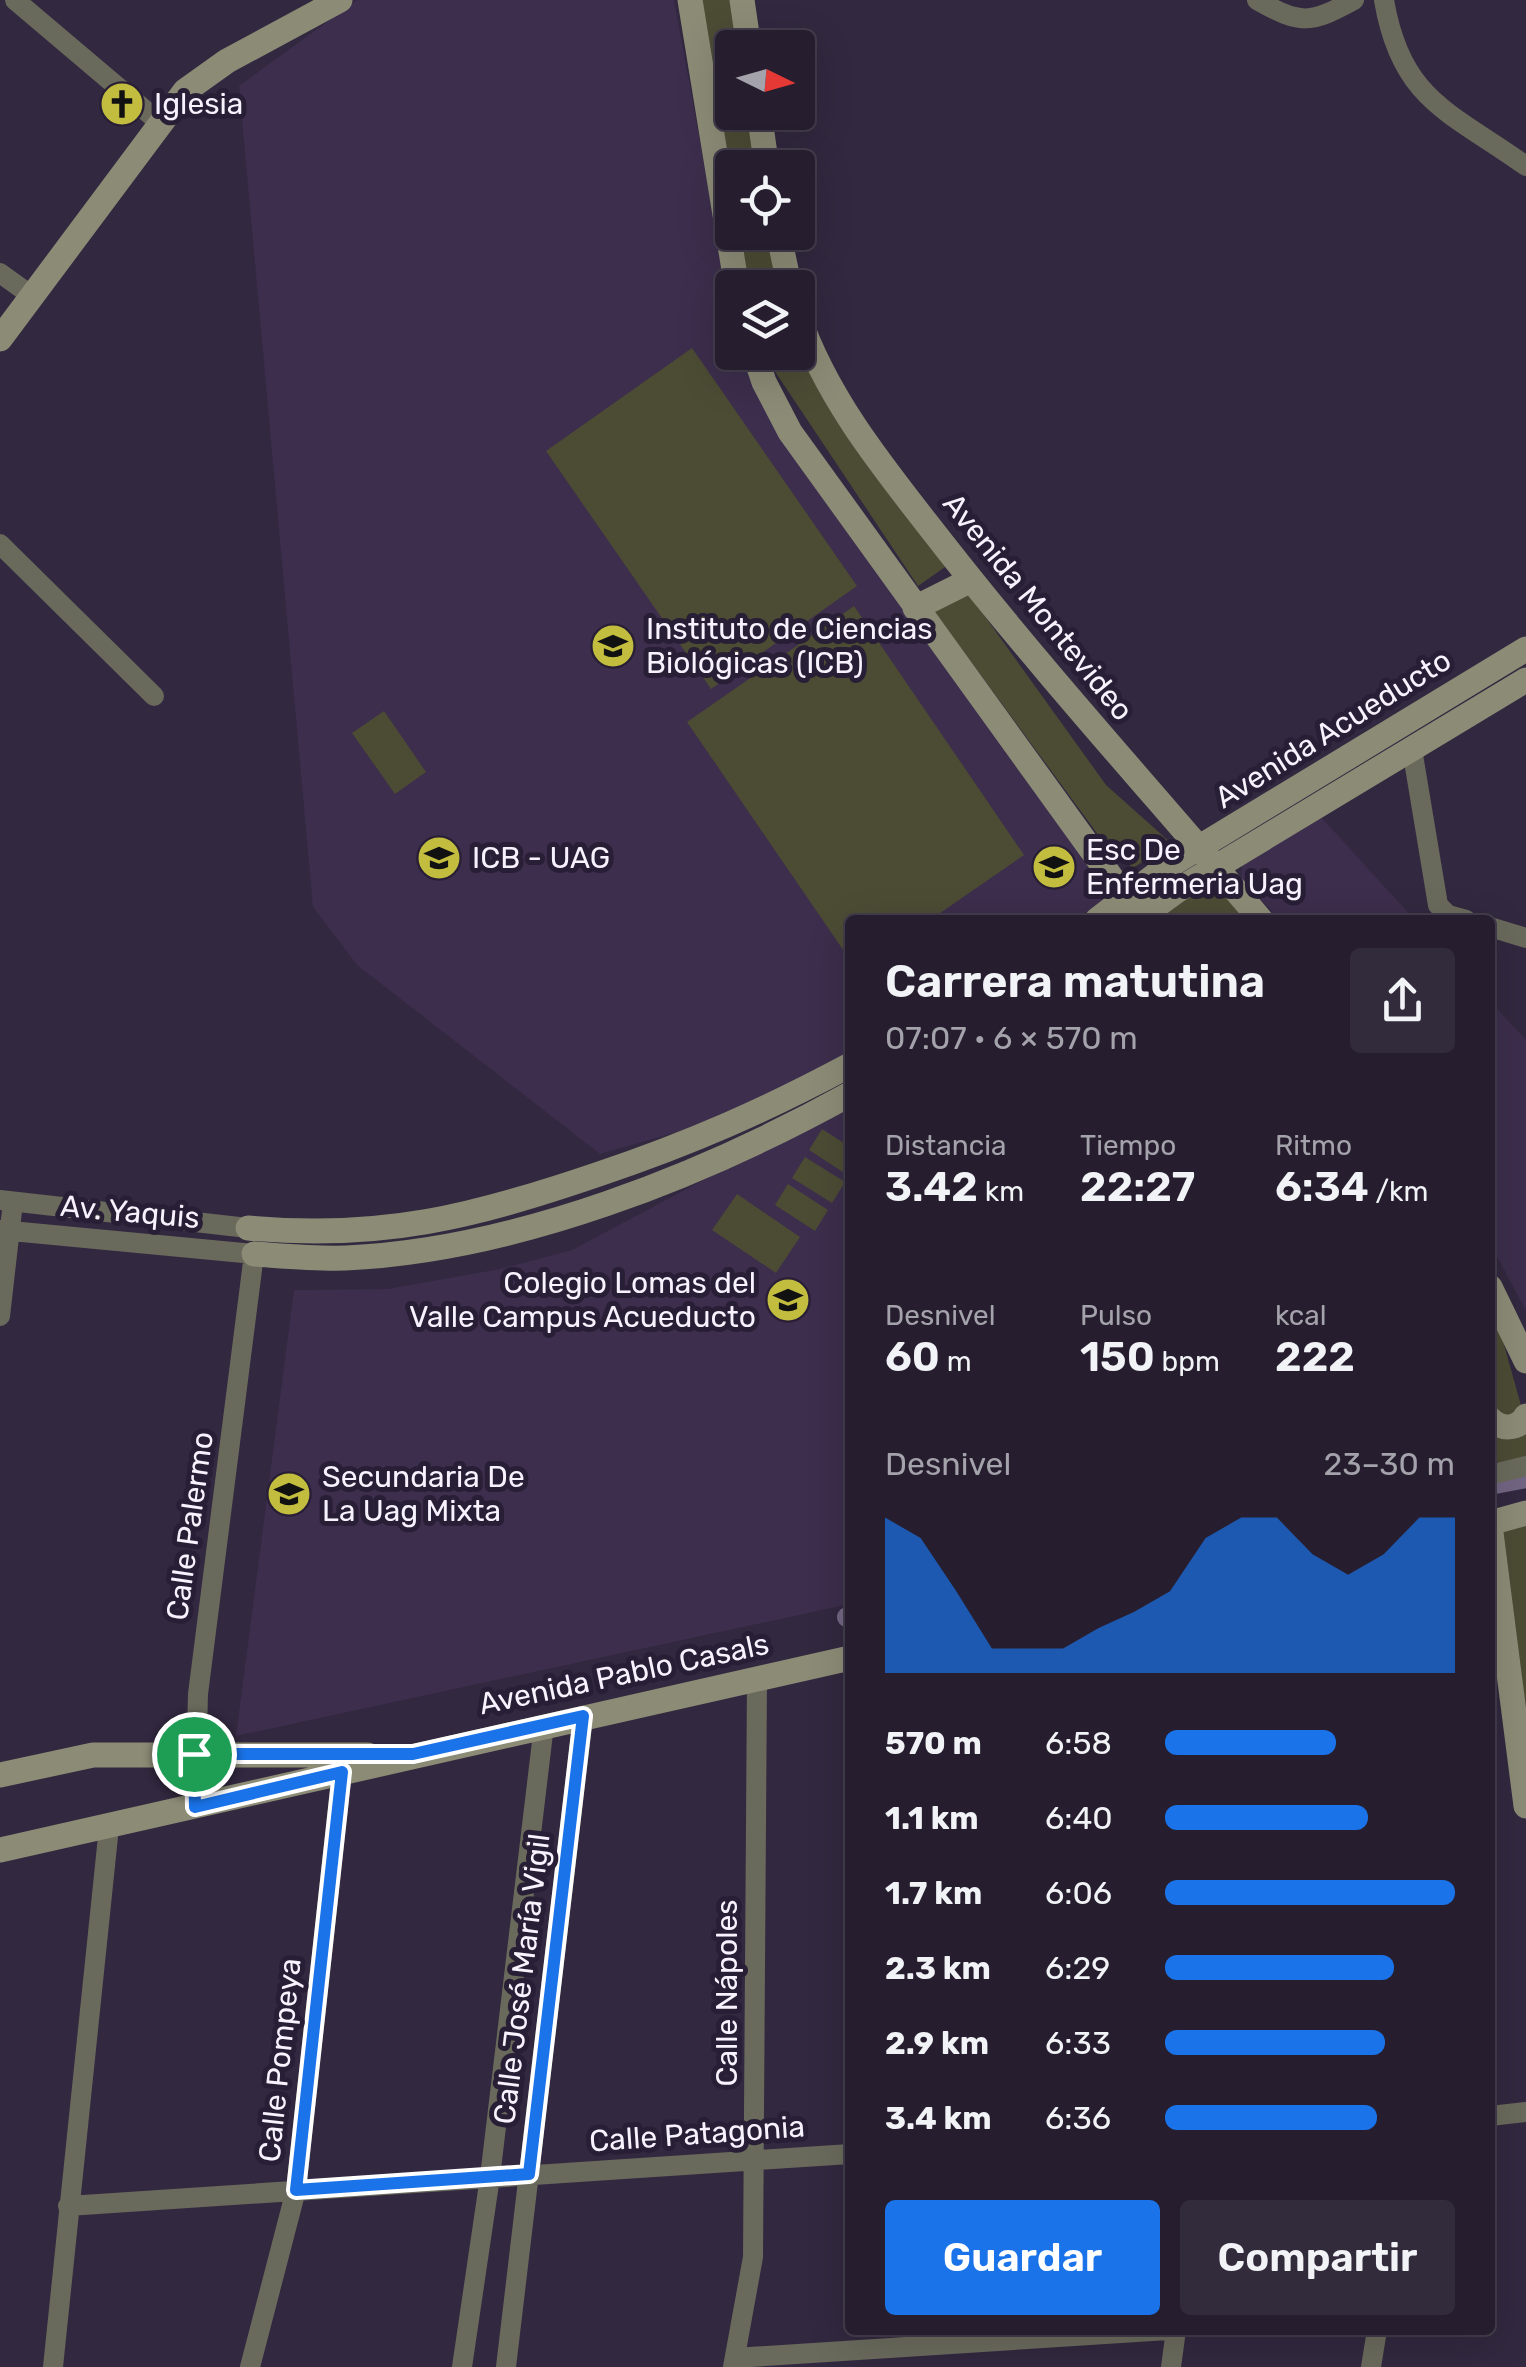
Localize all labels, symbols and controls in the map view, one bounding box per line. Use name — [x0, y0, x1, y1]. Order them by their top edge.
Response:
north arrow — [715, 30, 815, 130]
map controls — [715, 30, 815, 370]
church icon: Iglesia — [99, 81, 145, 127]
place label: Iglesia — [154, 86, 243, 122]
button: locate — [715, 150, 815, 250]
button: layers — [715, 270, 815, 370]
street label: Avenida Montevideo — [935, 486, 1141, 728]
place label: Instituto de Ciencias Biológicas (ICB) — [646, 611, 933, 681]
school or university icon: Instituto de Ciencias Biológicas (ICB) — [590, 623, 636, 669]
street label: Avenida Acueducto — [1208, 642, 1458, 816]
place label: Esc De Enfermeria Uag — [1086, 832, 1303, 902]
school or university icon: ICB - UAG — [416, 835, 462, 881]
place label: ICB - UAG — [472, 840, 610, 876]
school or university icon: Esc De Enfermeria Uag — [1031, 844, 1077, 890]
button: share — [1350, 948, 1455, 1053]
text: Carrera matutina — [885, 955, 1265, 1008]
text: 07:07 · 6 × 570 m — [885, 1019, 1138, 1057]
text: Distancia — [885, 1129, 1006, 1162]
text: Tiempo — [1080, 1129, 1176, 1162]
text: Ritmo — [1275, 1129, 1352, 1162]
text: 3.42 — [885, 1162, 978, 1212]
text: 22:27 — [1080, 1162, 1195, 1212]
text: 6:34 — [1275, 1162, 1369, 1212]
text: km — [978, 1175, 1024, 1208]
text: /km — [1369, 1175, 1428, 1208]
street label: Av. Yaquis — [59, 1188, 201, 1236]
place label: Colegio Lomas del Valle Campus Acueducto — [409, 1265, 756, 1335]
school or university icon: Colegio Lomas del Valle Campus Acueducto — [765, 1277, 811, 1323]
text: Desnivel — [885, 1299, 995, 1332]
text: Pulso — [1080, 1299, 1152, 1332]
text: kcal — [1275, 1299, 1326, 1332]
text: 60 — [885, 1332, 940, 1382]
text: 150 — [1080, 1332, 1155, 1382]
text: 222 — [1275, 1332, 1355, 1382]
text: m — [940, 1345, 972, 1378]
text: bpm — [1155, 1345, 1220, 1378]
street label: Calle Palermo — [159, 1429, 221, 1623]
text: Desnivel — [885, 1445, 1011, 1483]
text: 23–30 m — [1323, 1445, 1455, 1483]
place label: Secundaria De La Uag Mixta — [322, 1459, 525, 1529]
school or university icon: Secundaria De La Uag Mixta — [266, 1471, 312, 1517]
street label: Avenida Pablo Casals — [476, 1626, 772, 1722]
pin — [152, 1712, 237, 1797]
text: 570 m — [885, 1724, 982, 1762]
text: 6:58 — [1045, 1724, 1112, 1762]
icon: arrive — [167, 1727, 222, 1782]
text: 1.1 km — [885, 1799, 979, 1837]
text: 6:40 — [1045, 1799, 1113, 1837]
street label: Calle José María Vigil — [486, 1832, 558, 2126]
text: 1.7 km — [885, 1874, 982, 1912]
text: 6:06 — [1045, 1874, 1112, 1912]
street label: Calle Nápoles — [709, 1899, 745, 2087]
text: 2.3 km — [885, 1949, 991, 1987]
text: 6:29 — [1045, 1949, 1110, 1987]
street label: Calle Pompeya — [251, 1956, 309, 2164]
text: 2.9 km — [885, 2024, 989, 2062]
text: 6:33 — [1045, 2024, 1111, 2062]
text: 3.4 km — [885, 2099, 992, 2137]
text: 6:36 — [1045, 2099, 1111, 2137]
street label: Calle Patagonia — [588, 2109, 806, 2159]
button: Guardar — [885, 2200, 1160, 2315]
button: Compartir — [1180, 2200, 1455, 2315]

